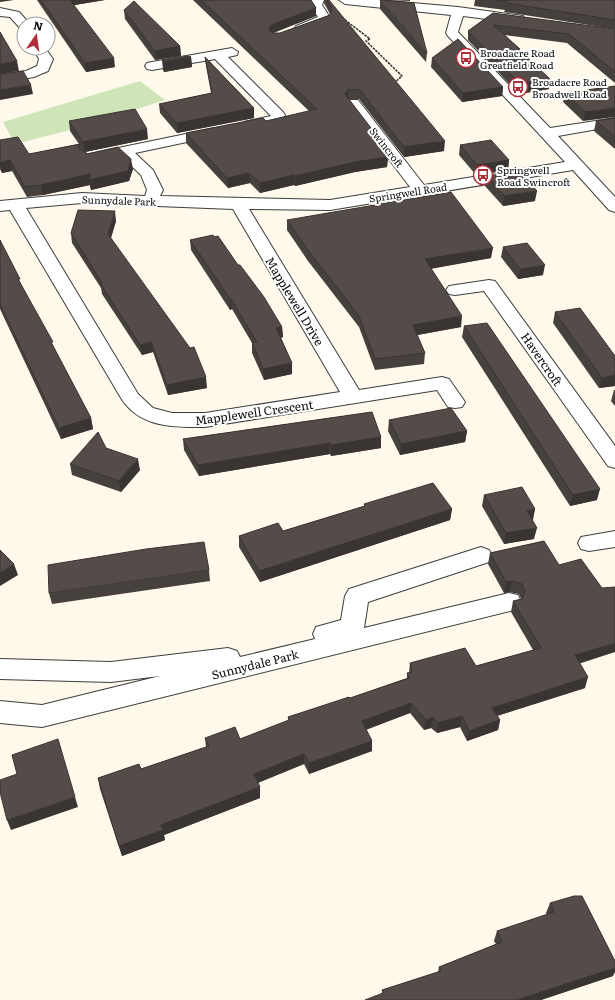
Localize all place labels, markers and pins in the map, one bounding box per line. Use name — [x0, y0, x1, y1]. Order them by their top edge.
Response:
place label: Broadacre Road Greatfield Road — [480, 45, 555, 72]
bus stop icon: Broadacre Road Greatfield Road — [455, 47, 477, 69]
place label: Broadacre Road Broadwell Road — [532, 74, 607, 101]
bus stop icon: Broadacre Road Broadwell Road — [507, 76, 529, 98]
place label: Springwell Road Swincroft — [497, 162, 571, 189]
bus stop icon: Springwell Road Swincroft — [472, 164, 494, 186]

